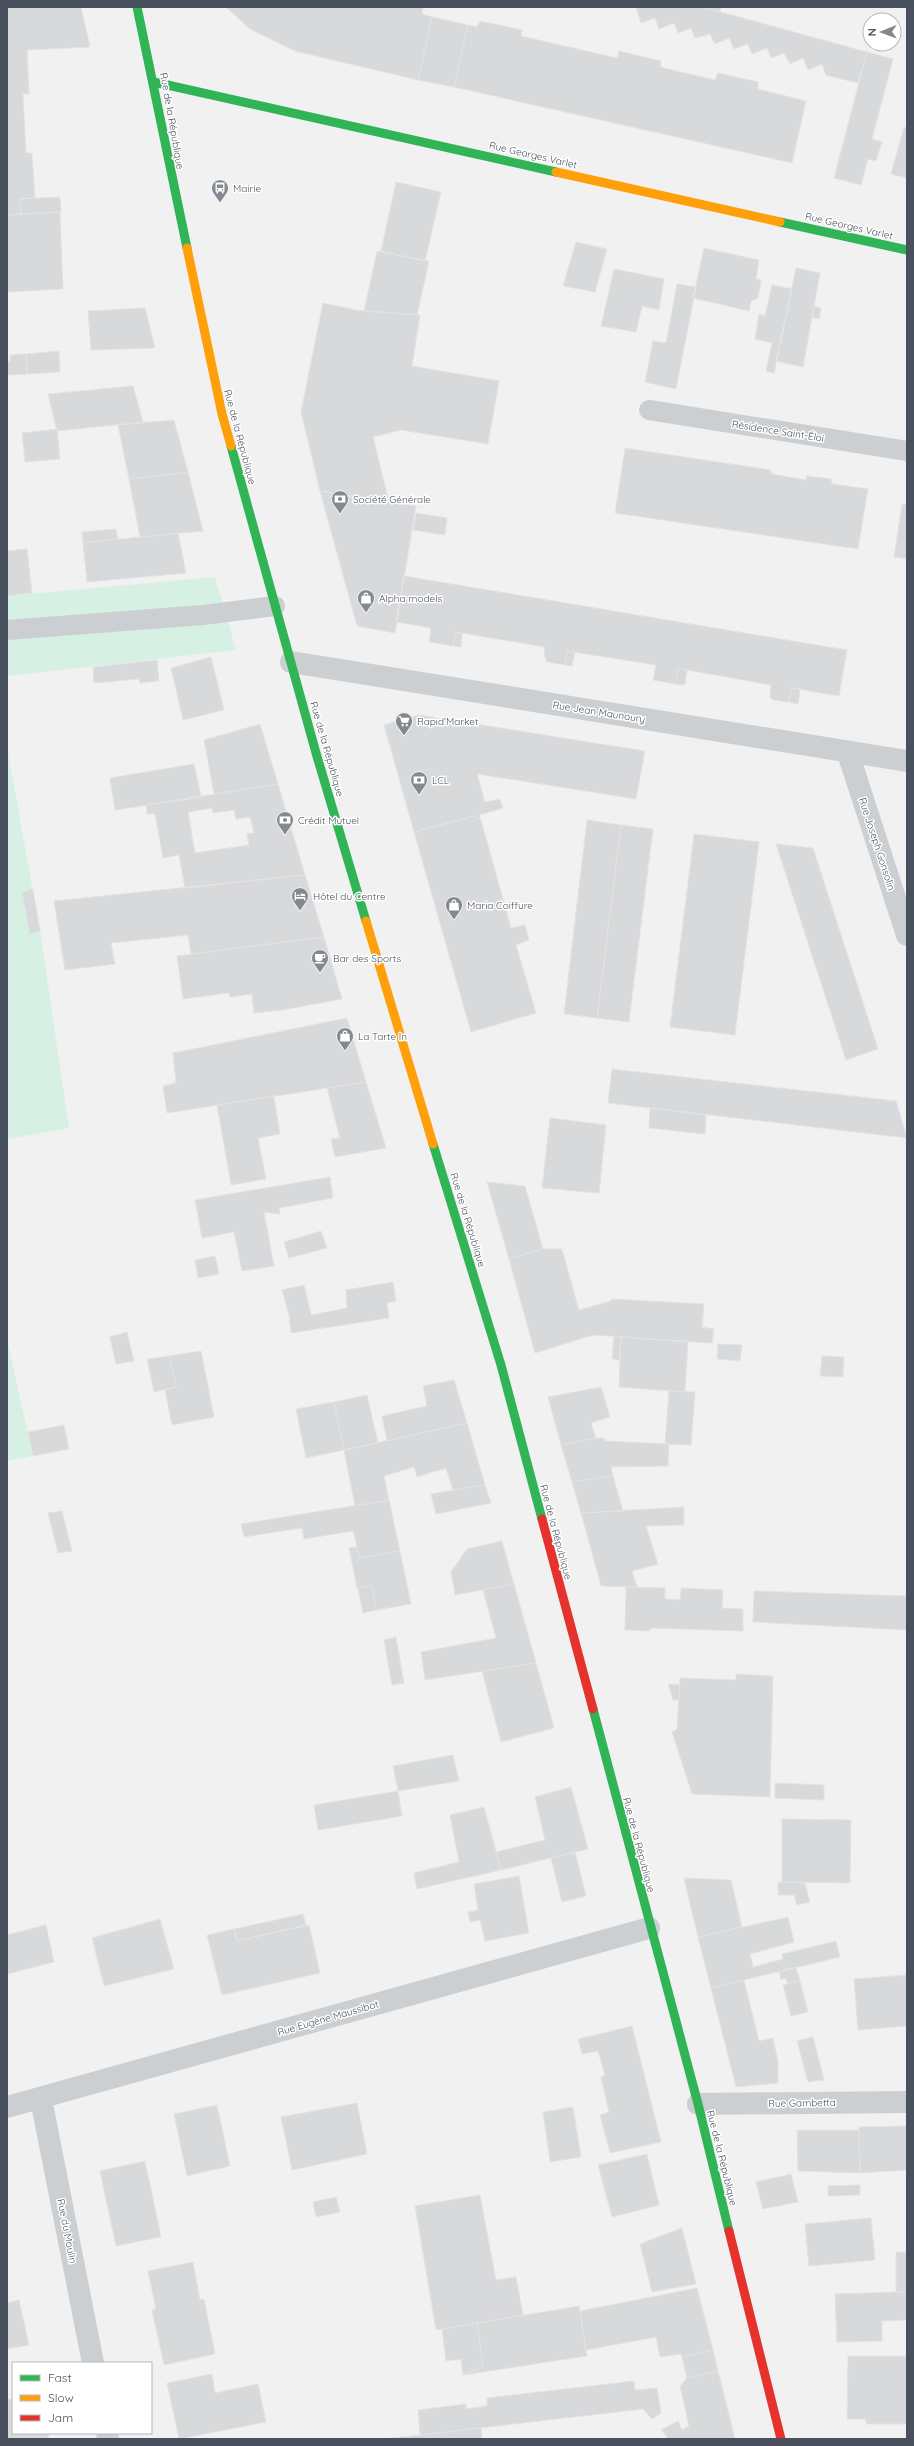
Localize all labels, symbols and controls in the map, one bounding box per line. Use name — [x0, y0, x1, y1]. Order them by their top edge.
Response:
north arrow — [862, 12, 902, 52]
text: N — [865, 28, 879, 36]
street label: Rue de la République — [157, 72, 187, 171]
street label: Rue Georges Varlet — [488, 139, 579, 172]
bus stop icon: Mairie — [210, 178, 230, 203]
place label: Mairie — [233, 182, 261, 195]
street label: Rue Georges Varlet — [804, 210, 895, 243]
street label: Rue de la République — [221, 388, 259, 486]
street label: Résidence Saint-Éloi — [731, 417, 825, 445]
bank icon: Société Générale — [330, 489, 350, 514]
place label: Société Générale — [353, 493, 431, 506]
shop icon: Alpha models — [356, 588, 376, 613]
place label: Alpha models — [379, 592, 442, 605]
street label: Rue Jean Maunoury — [552, 698, 646, 726]
street label: Rue de la République — [307, 700, 347, 798]
supermarket icon: Rapid'Market — [394, 711, 414, 736]
place label: Rapid'Market — [417, 715, 479, 728]
bank icon: LCL — [409, 770, 429, 795]
place label: LCL — [432, 774, 450, 787]
street label: Rue Joseph Gonsolin — [856, 796, 898, 892]
bank icon: Crédit Mutuel — [275, 810, 295, 835]
place label: Crédit Mutuel — [298, 814, 359, 827]
hotel icon: Hôtel du Centre — [290, 886, 310, 911]
place label: Hôtel du Centre — [313, 890, 386, 903]
shop icon: Maria Coiffure — [444, 895, 464, 920]
place label: Maria Coiffure — [467, 899, 533, 912]
cafe icon: Bar des Sports — [310, 948, 330, 973]
place label: Bar des Sports — [333, 952, 401, 965]
shop icon: La Tarte In — [335, 1026, 355, 1051]
place label: La Tarte In — [358, 1030, 407, 1043]
street label: Rue de la République — [447, 1171, 489, 1269]
street label: Rue de la République — [537, 1483, 575, 1581]
street label: Rue de la République — [620, 1796, 658, 1894]
street label: Rue Eugène Maussibot — [276, 1997, 381, 2039]
street label: Rue Gambetta — [768, 2096, 836, 2110]
street label: Rue de la République — [704, 2109, 740, 2208]
street label: Rue du Moulin — [54, 2198, 80, 2264]
legend — [12, 2362, 152, 2434]
text: Fast — [48, 2370, 72, 2385]
text: Slow — [48, 2390, 74, 2405]
text: Jam — [48, 2410, 73, 2425]

